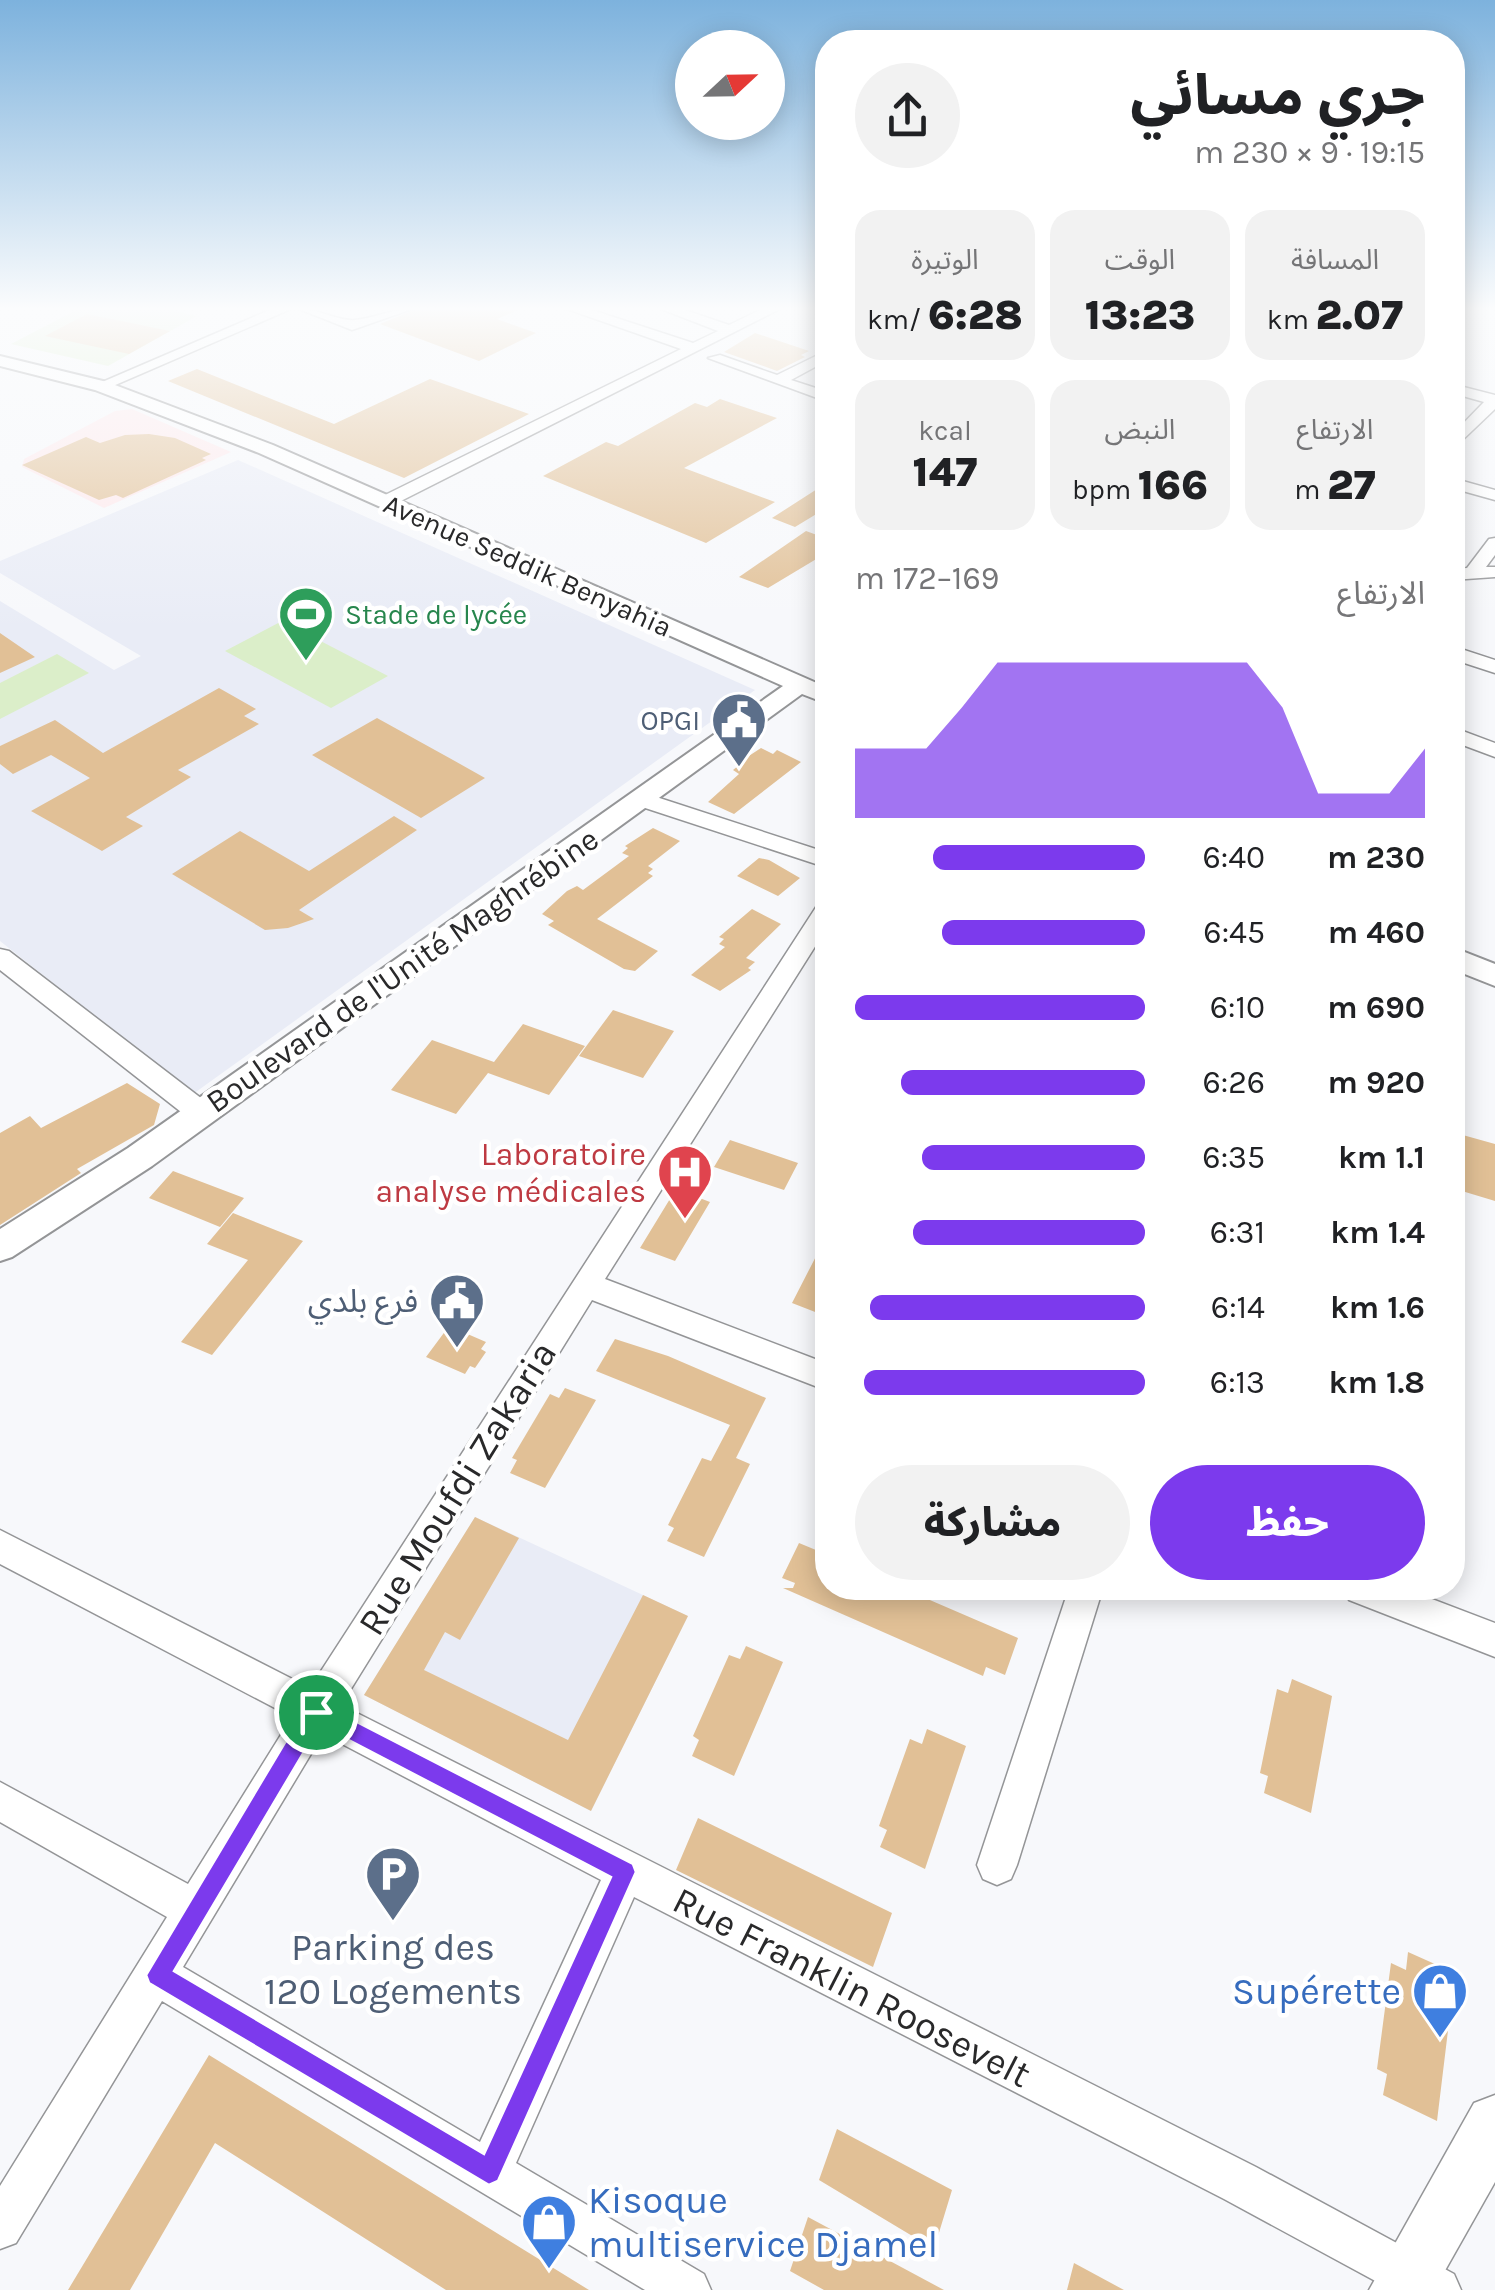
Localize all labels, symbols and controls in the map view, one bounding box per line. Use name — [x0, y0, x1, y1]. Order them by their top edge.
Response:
north arrow — [675, 30, 785, 140]
map controls — [675, 30, 785, 140]
button: share — [855, 63, 960, 168]
text: جري مسائي — [1131, 64, 1425, 128]
text: 19:15 · 9 × 230 m — [1194, 134, 1425, 171]
text: الوتيرة — [911, 243, 979, 276]
text: الوقت — [1105, 243, 1175, 276]
text: المسافة — [1291, 243, 1379, 276]
text: 6:28 — [928, 290, 1023, 340]
text: 13:23 — [1085, 290, 1195, 340]
text: 2.07 — [1316, 290, 1403, 340]
text: /km — [867, 303, 928, 336]
text: km — [1267, 303, 1316, 336]
text: النبض — [1104, 413, 1176, 446]
text: الارتفاع — [1297, 413, 1373, 446]
text: kcal — [918, 414, 972, 447]
text: 147 — [913, 447, 977, 497]
text: 166 — [1138, 460, 1208, 510]
text: 27 — [1327, 460, 1376, 510]
text: bpm — [1072, 473, 1138, 506]
text: m — [1294, 473, 1327, 506]
street label: Avenue Seddik Benyahia — [379, 487, 677, 644]
text: 169–172 m — [855, 560, 999, 597]
text: الارتفاع — [1337, 575, 1425, 612]
sports icon: Stade de lycée — [276, 584, 336, 663]
place label: Stade de lycée — [345, 598, 527, 631]
public building icon: OPGI — [709, 690, 769, 769]
place label: OPGI — [641, 704, 700, 737]
street label: Boulevard de l'Unité Maghrébine — [199, 820, 606, 1120]
text: 6:40 — [1202, 839, 1265, 876]
text: 230 m — [1327, 839, 1425, 876]
text: 6:45 — [1203, 914, 1265, 951]
text: 460 m — [1328, 914, 1425, 951]
text: 6:10 — [1210, 989, 1265, 1026]
text: 690 m — [1327, 989, 1425, 1026]
text: 6:26 — [1202, 1064, 1265, 1101]
text: 920 m — [1327, 1064, 1425, 1101]
place label: Laboratoire analyse médicales — [376, 1136, 646, 1210]
text: 6:35 — [1202, 1139, 1265, 1176]
text: 1.1 km — [1338, 1139, 1425, 1176]
hospital icon: Laboratoire analyse médicales — [655, 1142, 715, 1221]
text: 6:31 — [1210, 1214, 1265, 1251]
text: 1.4 km — [1330, 1214, 1425, 1251]
public building icon: فرع بلدي — [427, 1271, 487, 1350]
place label: فرع بلدي — [308, 1283, 418, 1325]
text: 6:14 — [1211, 1289, 1265, 1326]
text: 1.6 km — [1330, 1289, 1425, 1326]
street label: Rue Moufdi Zakaria — [349, 1333, 566, 1644]
text: 6:13 — [1210, 1364, 1265, 1401]
text: 1.8 km — [1329, 1364, 1425, 1401]
button: مشاركة — [855, 1465, 1130, 1580]
button: حفظ — [1150, 1465, 1425, 1580]
pin — [274, 1670, 359, 1755]
icon: arrive — [289, 1685, 344, 1740]
parking icon: Parking des 120 Logements — [363, 1844, 423, 1923]
street label: Rue Franklin Roosevelt — [665, 1878, 1038, 2097]
place label: Parking des 120 Logements — [264, 1925, 522, 2014]
shop icon: Supérette — [1410, 1961, 1470, 2040]
place label: Supérette — [1232, 1969, 1401, 2014]
place label: Kisoque multiservice Djamel — [588, 2178, 938, 2267]
shop icon: Kisoque multiservice Djamel — [519, 2192, 579, 2271]

